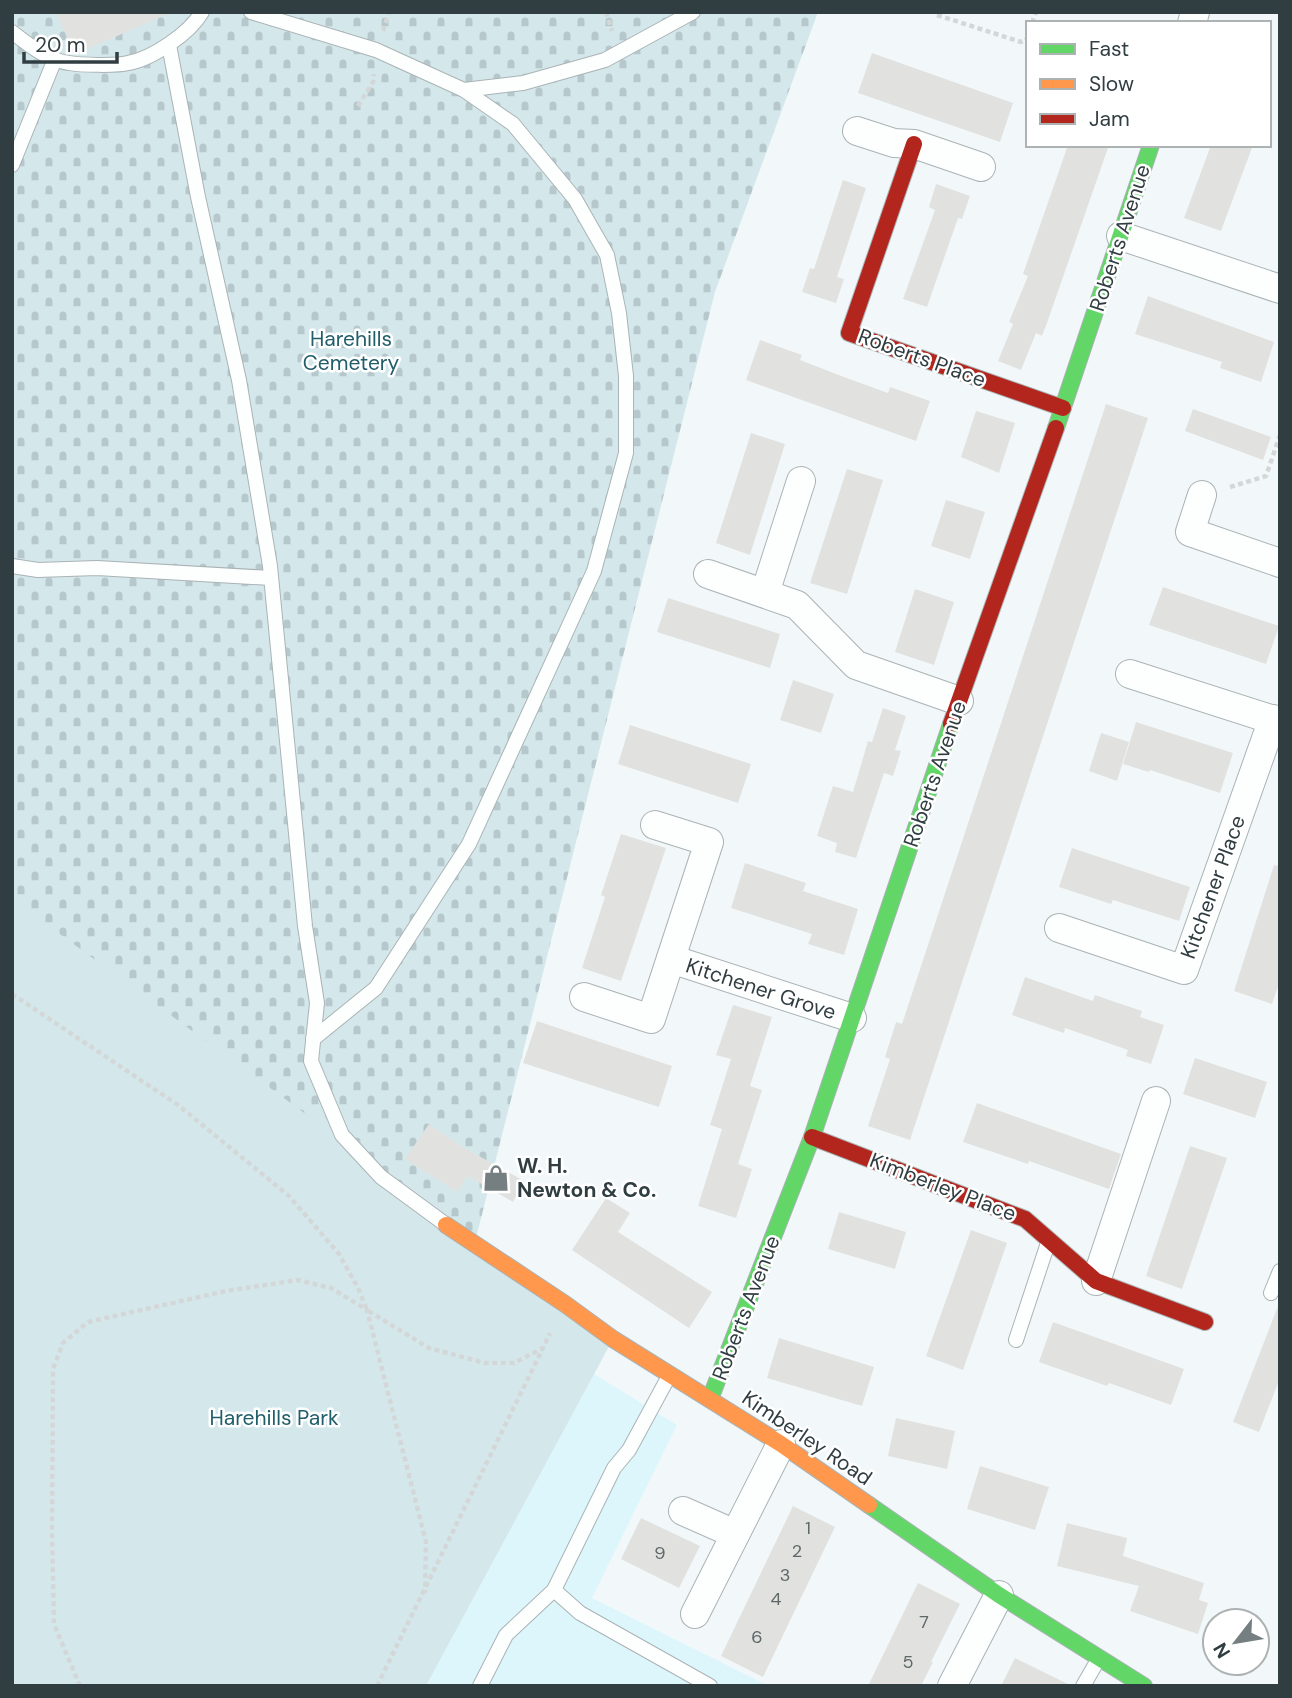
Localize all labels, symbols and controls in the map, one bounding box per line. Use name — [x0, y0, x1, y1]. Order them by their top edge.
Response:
scale bar — [24, 21, 117, 65]
legend — [1026, 21, 1271, 147]
text: 20 m — [35, 31, 86, 59]
text: Fast — [1089, 35, 1129, 63]
text: Slow — [1089, 70, 1134, 98]
text: Jam — [1089, 105, 1130, 133]
street label: Roberts Avenue — [1083, 161, 1157, 315]
street label: Roberts Place — [854, 322, 990, 394]
park label: Harehills Cemetery — [303, 325, 400, 377]
street label: Roberts Avenue — [897, 697, 973, 851]
street label: Kitchener Place — [1174, 811, 1252, 963]
street label: Kitchener Grove — [682, 952, 840, 1026]
street label: Kimberley Place — [866, 1146, 1020, 1228]
place label: W. H. Newton & Co. — [517, 1152, 656, 1204]
shop icon: W. H. Newton & Co. — [481, 1163, 511, 1193]
street label: Roberts Avenue — [706, 1232, 786, 1384]
street label: Kimberley Road — [736, 1384, 878, 1492]
park label: Harehills Park — [209, 1404, 339, 1432]
house number: 1 — [805, 1516, 811, 1540]
house number: 2 — [792, 1539, 802, 1563]
house number: 9 — [654, 1541, 666, 1565]
house number: 3 — [780, 1563, 790, 1587]
house number: 4 — [771, 1587, 782, 1611]
north arrow — [1201, 1607, 1271, 1677]
house number: 7 — [919, 1610, 929, 1634]
house number: 6 — [751, 1625, 763, 1649]
text: N — [1208, 1638, 1236, 1663]
house number: 5 — [903, 1650, 913, 1674]

